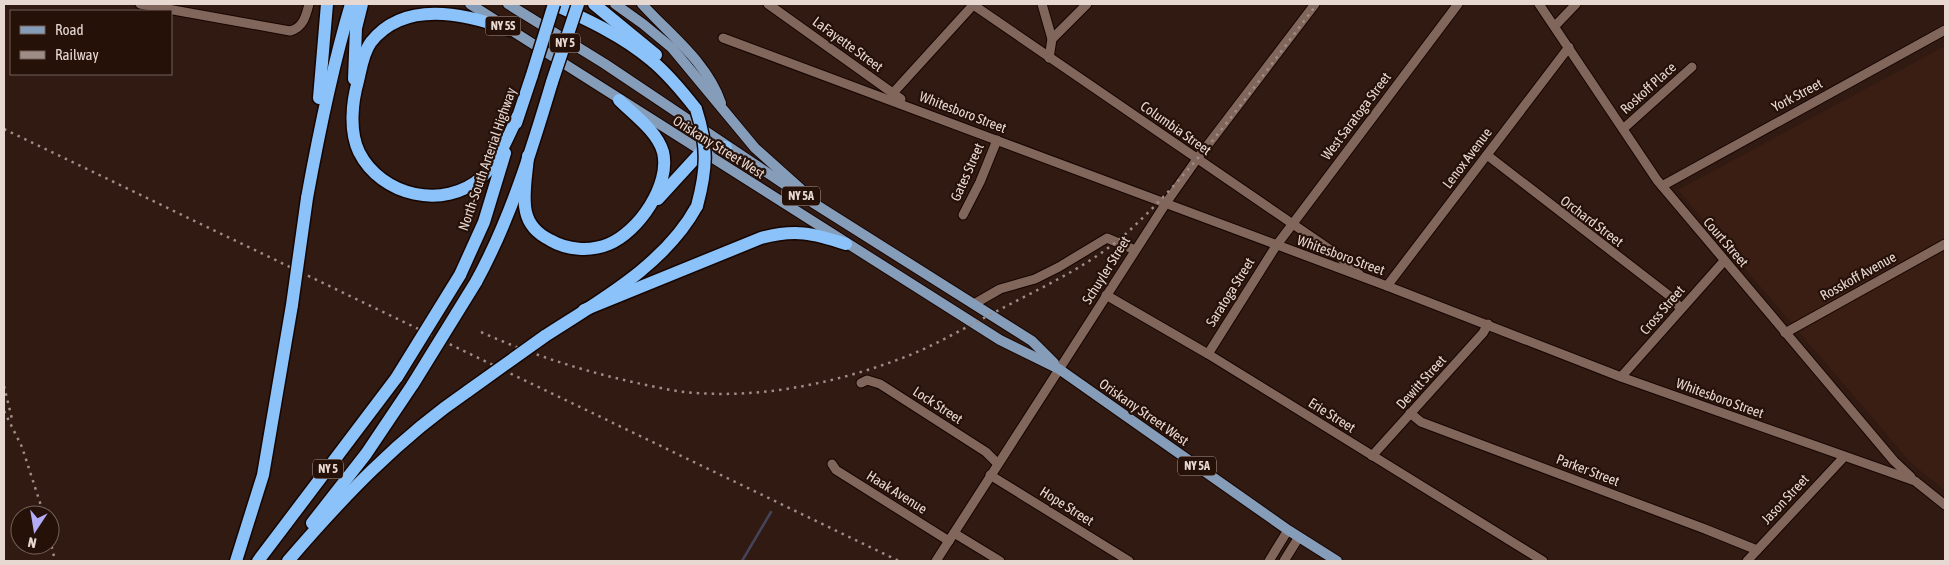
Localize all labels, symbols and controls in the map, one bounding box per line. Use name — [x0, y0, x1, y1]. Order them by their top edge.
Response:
legend — [10, 10, 172, 75]
street label: LaFayette Street — [810, 13, 886, 75]
road number: NY 5S — [486, 16, 520, 36]
text: Road — [55, 21, 84, 38]
road number: NY 5 — [550, 34, 580, 52]
text: Railway — [55, 46, 99, 63]
street label: Roskoff Place — [1617, 59, 1679, 117]
street label: West Saratoga Street — [1318, 69, 1394, 163]
street label: York Street — [1769, 75, 1825, 115]
street label: North-South Arterial Highway — [455, 85, 519, 233]
street label: Whitesboro Street — [917, 88, 1009, 136]
street label: Columbia Street — [1138, 98, 1214, 158]
street label: Oriskany Street West — [670, 112, 768, 182]
street label: Lenox Avenue — [1439, 125, 1495, 191]
street label: Gates Street — [947, 141, 987, 203]
road number: NY 5A — [782, 187, 820, 206]
street label: Orchard Street — [1558, 192, 1626, 250]
street label: Court Street — [1700, 214, 1752, 270]
street label: Whitesboro Street — [1295, 232, 1387, 278]
street label: Schuyler Street — [1079, 233, 1133, 307]
street label: Rosskoff Avenue — [1817, 249, 1899, 303]
street label: Saratoga Street — [1203, 255, 1257, 329]
street label: Cross Street — [1636, 282, 1688, 338]
street label: Dewitt Street — [1393, 352, 1449, 412]
street label: Oriskany Street West — [1096, 375, 1192, 449]
street label: Whitesboro Street — [1674, 375, 1766, 421]
street label: Lock Street — [910, 383, 966, 427]
street label: Erie Street — [1306, 394, 1358, 436]
street label: Parker Street — [1554, 451, 1622, 489]
road number: NY 5A — [1178, 456, 1216, 476]
road number: NY 5 — [313, 459, 343, 478]
street label: Haak Avenue — [864, 467, 930, 517]
street label: Jason Street — [1758, 471, 1812, 527]
street label: Hope Street — [1037, 483, 1097, 529]
north arrow — [10, 505, 60, 555]
text: N — [27, 534, 38, 551]

